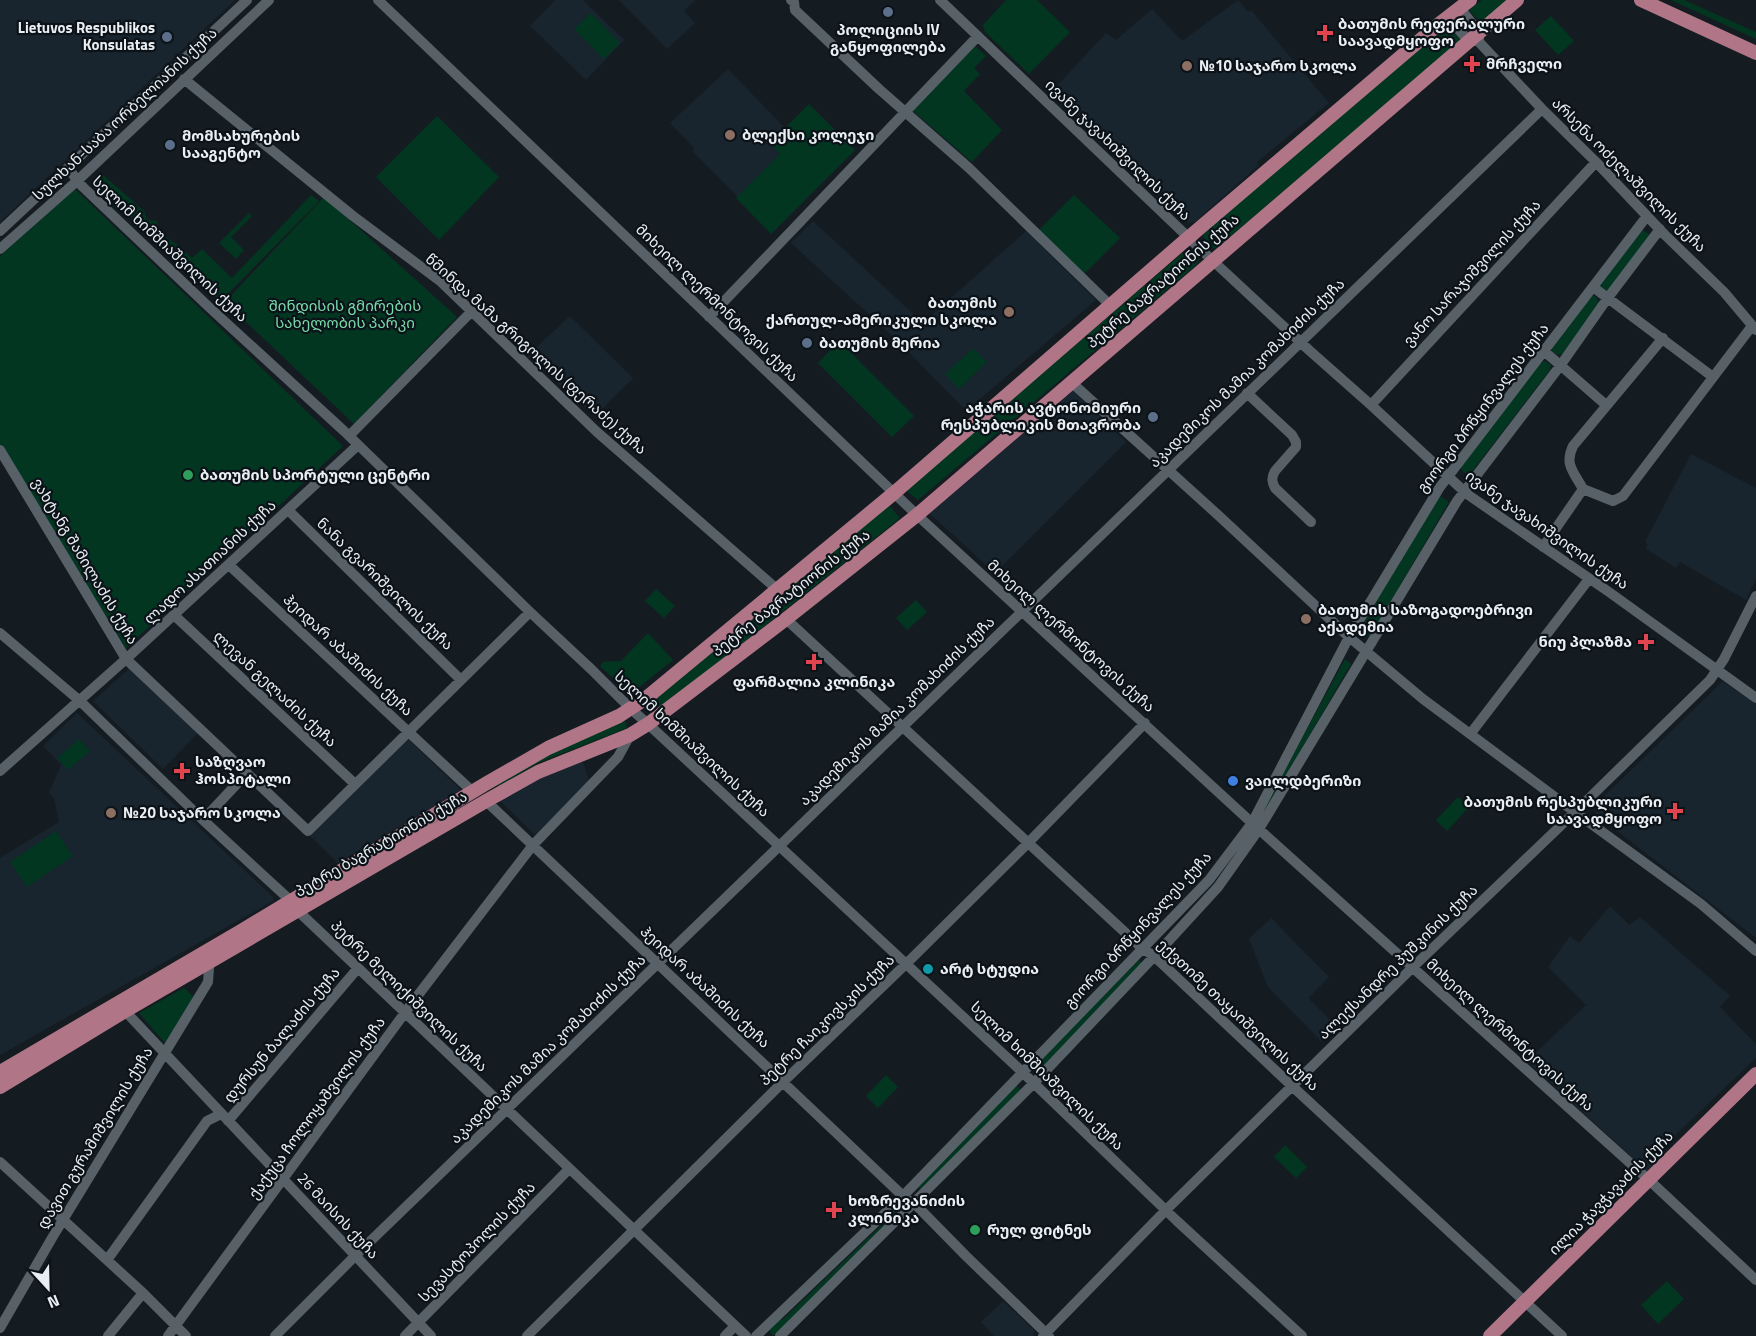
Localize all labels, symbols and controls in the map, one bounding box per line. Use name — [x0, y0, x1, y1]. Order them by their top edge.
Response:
marker: პოლიციის IV განყოფილება — [881, 5, 895, 19]
place label: ბათუმის რეფერალური საავადმყოფო — [1338, 12, 1525, 52]
place label: Lietuvos Respublikos Konsulatas — [18, 16, 155, 56]
place label: პოლიციის IV განყოფილება — [830, 18, 946, 58]
street label: სულხან-საბა ორბელიანის ქუჩა — [27, 22, 222, 206]
marker: ბათუმის რეფერალური საავადმყოფო — [1316, 24, 1334, 42]
marker: Lietuvos Respublikos Konsulatas — [160, 30, 174, 44]
place label: მრჩველი — [1486, 52, 1562, 75]
place label: №10 საჯარო სკოლა — [1199, 54, 1357, 77]
marker: მრჩველი — [1463, 55, 1481, 73]
marker: №10 საჯარო სკოლა — [1180, 59, 1194, 73]
street label: ივანე ჯავახიშვილის ქუჩა — [1040, 74, 1197, 226]
street label: არსენა ოძელაშვილის ქუჩა — [1547, 92, 1712, 257]
place label: ბლექსი კოლეჯი — [742, 123, 874, 146]
place label: მომსახურების სააგენტო — [182, 124, 300, 164]
marker: ბლექსი კოლეჯი — [723, 128, 737, 142]
marker: მომსახურების სააგენტო — [163, 138, 177, 152]
street label: სელიმ ხიმშიაშვილის ქუჩა — [87, 170, 253, 327]
street label: ვანო სარაჯიშვილის ქუჩა — [1397, 194, 1546, 351]
street label: პეტრე ბაგრატიონის ქუჩა — [1081, 208, 1244, 354]
street label: მიხეილ ლერმონტოვის ქუჩა — [631, 218, 804, 387]
street label: წმინდა მამა გრიგოლის (ფერაძე) ქუჩა — [420, 248, 652, 460]
street label: აკადემიკოს მამია კომახიძის ქუჩა — [1143, 272, 1350, 473]
place label: ბათუმის ქართულ-ამერიკული სკოლა — [766, 291, 997, 331]
park label: შინდისის გმირების სახელობის პარკი — [269, 294, 421, 334]
marker: ბათუმის ქართულ-ამერიკული სკოლა — [1002, 305, 1016, 319]
street label: გიორგი ბრწყინვალეს ქუჩა — [1411, 318, 1554, 497]
place label: ბათუმის მერია — [819, 331, 940, 354]
marker: ბათუმის მერია — [800, 336, 814, 350]
place label: აჭარის ავტონომიური რესპუბლიკის მთავრობა — [941, 396, 1141, 436]
marker: აჭარის ავტონომიური რესპუბლიკის მთავრობა — [1146, 410, 1160, 424]
place label: ბათუმის სპორტული ცენტრი — [200, 463, 430, 486]
street label: ივანე ჯავახიშვილის ქუჩა — [1461, 464, 1634, 595]
marker: ბათუმის სპორტული ცენტრი — [181, 468, 195, 482]
street label: ვახტანგ შამილაძის ქუჩა — [26, 473, 145, 649]
street label: ლადო ასათიანის ქუჩა — [138, 494, 281, 629]
street label: ნანა გვარიშვილის ქუჩა — [312, 512, 459, 655]
street label: პეტრე ბაგრატიონის ქუჩა — [706, 523, 875, 662]
street label: მიხეილ ლერმონტოვის ქუჩა — [982, 554, 1160, 717]
street label: ჰეიდარ აბაშიძის ქუჩა — [278, 588, 419, 721]
place label: ბათუმის საზოგადოებრივი აქადემია — [1318, 598, 1533, 638]
street label: აკადემიკოს მამია კომახიძის ქუჩა — [793, 610, 1000, 811]
marker: ბათუმის საზოგადოებრივი აქადემია — [1299, 612, 1313, 626]
street label: ლევან გელაძის ქუჩა — [208, 625, 342, 752]
place label: ნიუ პლაზმა — [1539, 630, 1632, 653]
marker: ნიუ პლაზმა — [1637, 633, 1655, 651]
marker: ფარმალია კლინიკა — [805, 653, 823, 671]
street label: სელიმ ხიმშიაშვილის ქუჩა — [609, 665, 775, 822]
place label: ფარმალია კლინიკა — [733, 670, 895, 693]
place label: საზღვაო ჰოსპიტალი — [195, 750, 291, 790]
marker: საზღვაო ჰოსპიტალი — [173, 762, 191, 780]
place label: ვაილდბერიზი — [1245, 769, 1361, 792]
marker: ვაილდბერიზი — [1226, 774, 1240, 788]
street label: პეტრე ბაგრატიონის ქუჩა — [290, 785, 471, 903]
place label: ბათუმის რესპუბლიკური საავადმყოფო — [1464, 790, 1662, 830]
place label: №20 საჯარო სკოლა — [123, 801, 281, 824]
marker: ბათუმის რესპუბლიკური საავადმყოფო — [1666, 802, 1684, 820]
marker: №20 საჯარო სკოლა — [104, 806, 118, 820]
street label: გიორგი ბრწყინვალეს ქუჩა — [1059, 846, 1217, 1013]
street label: ალექსანდრე პუშკინის ქუჩა — [1312, 879, 1483, 1044]
street label: პეტრე მელიქიშვილის ქუჩა — [326, 914, 493, 1077]
street label: ჰეიდარ აბაშიძის ქუჩა — [635, 920, 776, 1053]
street label: ექვთიმე თაყაიშვილის ქუჩა — [1152, 933, 1325, 1096]
street label: აკადემიკოს მამია კომახიძის ქუჩა — [444, 948, 651, 1149]
street label: პეტრე ჩაიკოვსკის ქუჩა — [754, 949, 900, 1091]
street label: მიხეილ ლერმონტოვის ქუჩა — [1421, 953, 1599, 1116]
place label: არტ სტუდია — [940, 957, 1039, 980]
street label: დურსუნ ბალაძის ქუჩა — [218, 962, 345, 1108]
marker: არტ სტუდია — [921, 962, 935, 976]
street label: სელიმ ხიმშიაშვილის ქუჩა — [965, 996, 1129, 1155]
street label: ქაქუცა ჩოლოყაშვილის ქუჩა — [242, 1012, 391, 1204]
street label: დავით გურამიშვილის ქუჩა — [31, 1042, 158, 1233]
street label: ილია ჭავჭავაძის ქუჩა — [1543, 1125, 1678, 1260]
street label: 26 მაისის ქუჩა — [292, 1167, 385, 1264]
street label: სევასტოპოლის ქუჩა — [413, 1176, 540, 1307]
place label: ხოზრევანიძის კლინიკა — [848, 1189, 965, 1229]
marker: ხოზრევანიძის კლინიკა — [825, 1201, 843, 1219]
place label: რულ ფიტნეს — [987, 1218, 1091, 1241]
marker: რულ ფიტნეს — [968, 1223, 982, 1237]
north arrow — [18, 1258, 78, 1318]
text: N — [44, 1289, 63, 1315]

